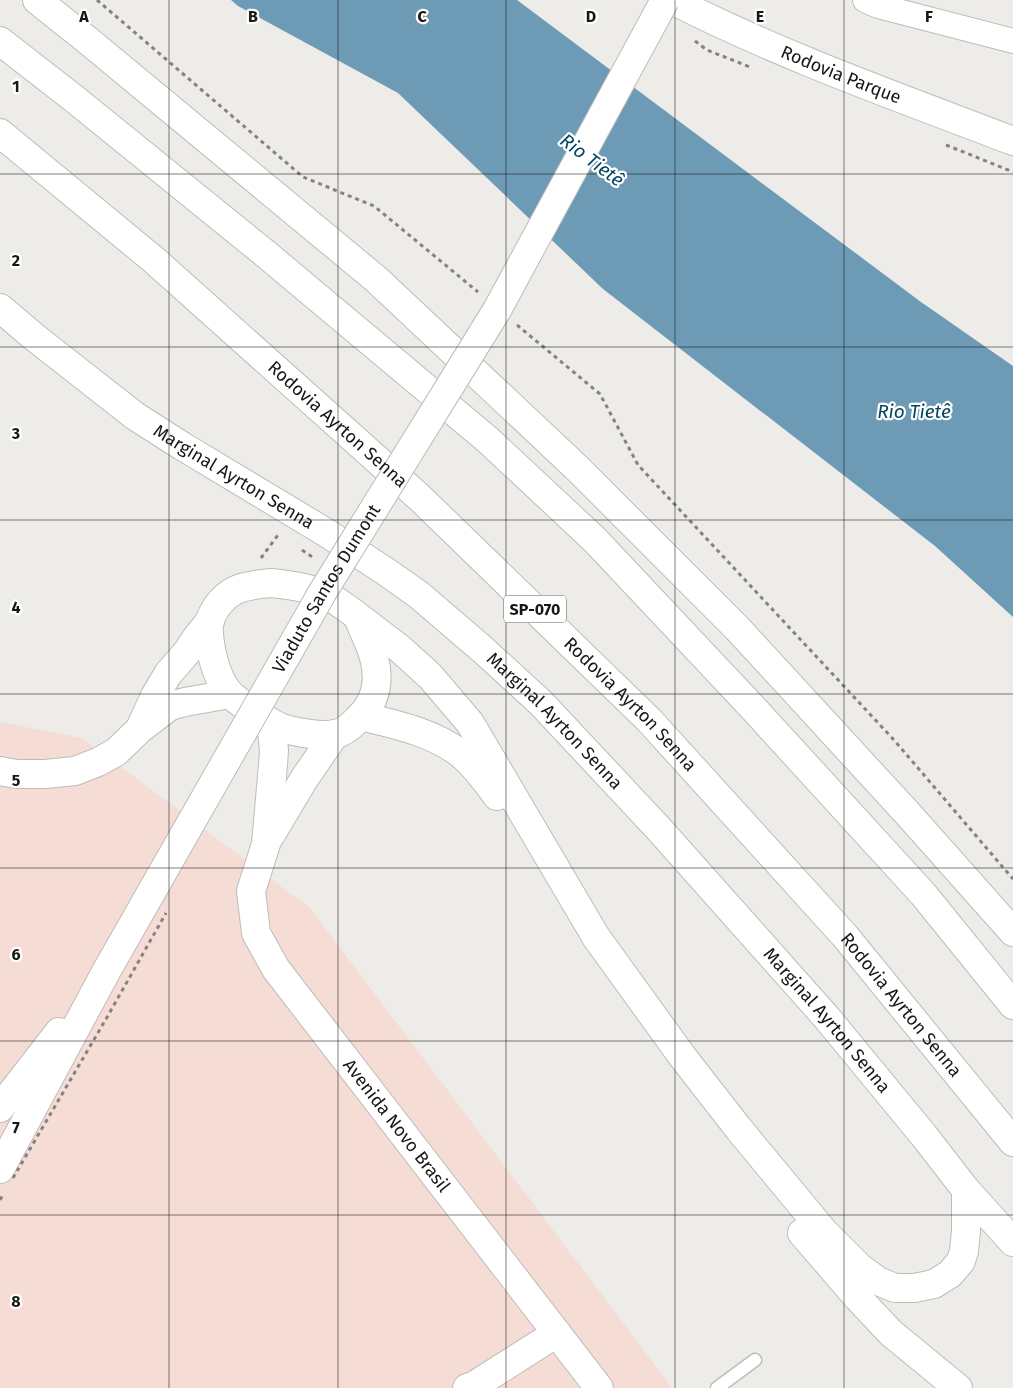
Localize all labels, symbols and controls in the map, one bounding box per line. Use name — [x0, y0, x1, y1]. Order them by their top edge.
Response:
text: A — [78, 7, 89, 26]
text: B — [248, 7, 258, 26]
text: C — [417, 7, 427, 26]
text: D — [586, 7, 596, 26]
text: E — [756, 7, 764, 26]
text: F — [925, 7, 933, 26]
street label: Rodovia Parque — [778, 41, 904, 109]
text: 1 — [12, 77, 20, 96]
water label: Rio Tietê — [556, 129, 628, 191]
text: 2 — [12, 251, 20, 270]
street label: Rodovia Ayrton Senna — [263, 356, 412, 492]
water label: Rio Tietê — [877, 400, 951, 423]
street label: Marginal Ayrton Senna — [149, 420, 318, 534]
text: 3 — [11, 424, 20, 443]
street label: Viaduto Santos Dumont — [268, 500, 385, 677]
road number: SP-070 — [504, 596, 566, 622]
text: 4 — [11, 598, 21, 617]
street label: Rodovia Ayrton Senna — [559, 633, 701, 776]
street label: Marginal Ayrton Senna — [482, 648, 627, 794]
text: 5 — [12, 771, 21, 790]
street label: Rodovia Ayrton Senna — [836, 928, 966, 1081]
street label: Marginal Ayrton Senna — [759, 943, 895, 1097]
text: 6 — [11, 945, 21, 964]
street label: Avenida Novo Brasil — [338, 1055, 455, 1197]
text: 7 — [12, 1118, 20, 1137]
text: 8 — [11, 1292, 21, 1311]

